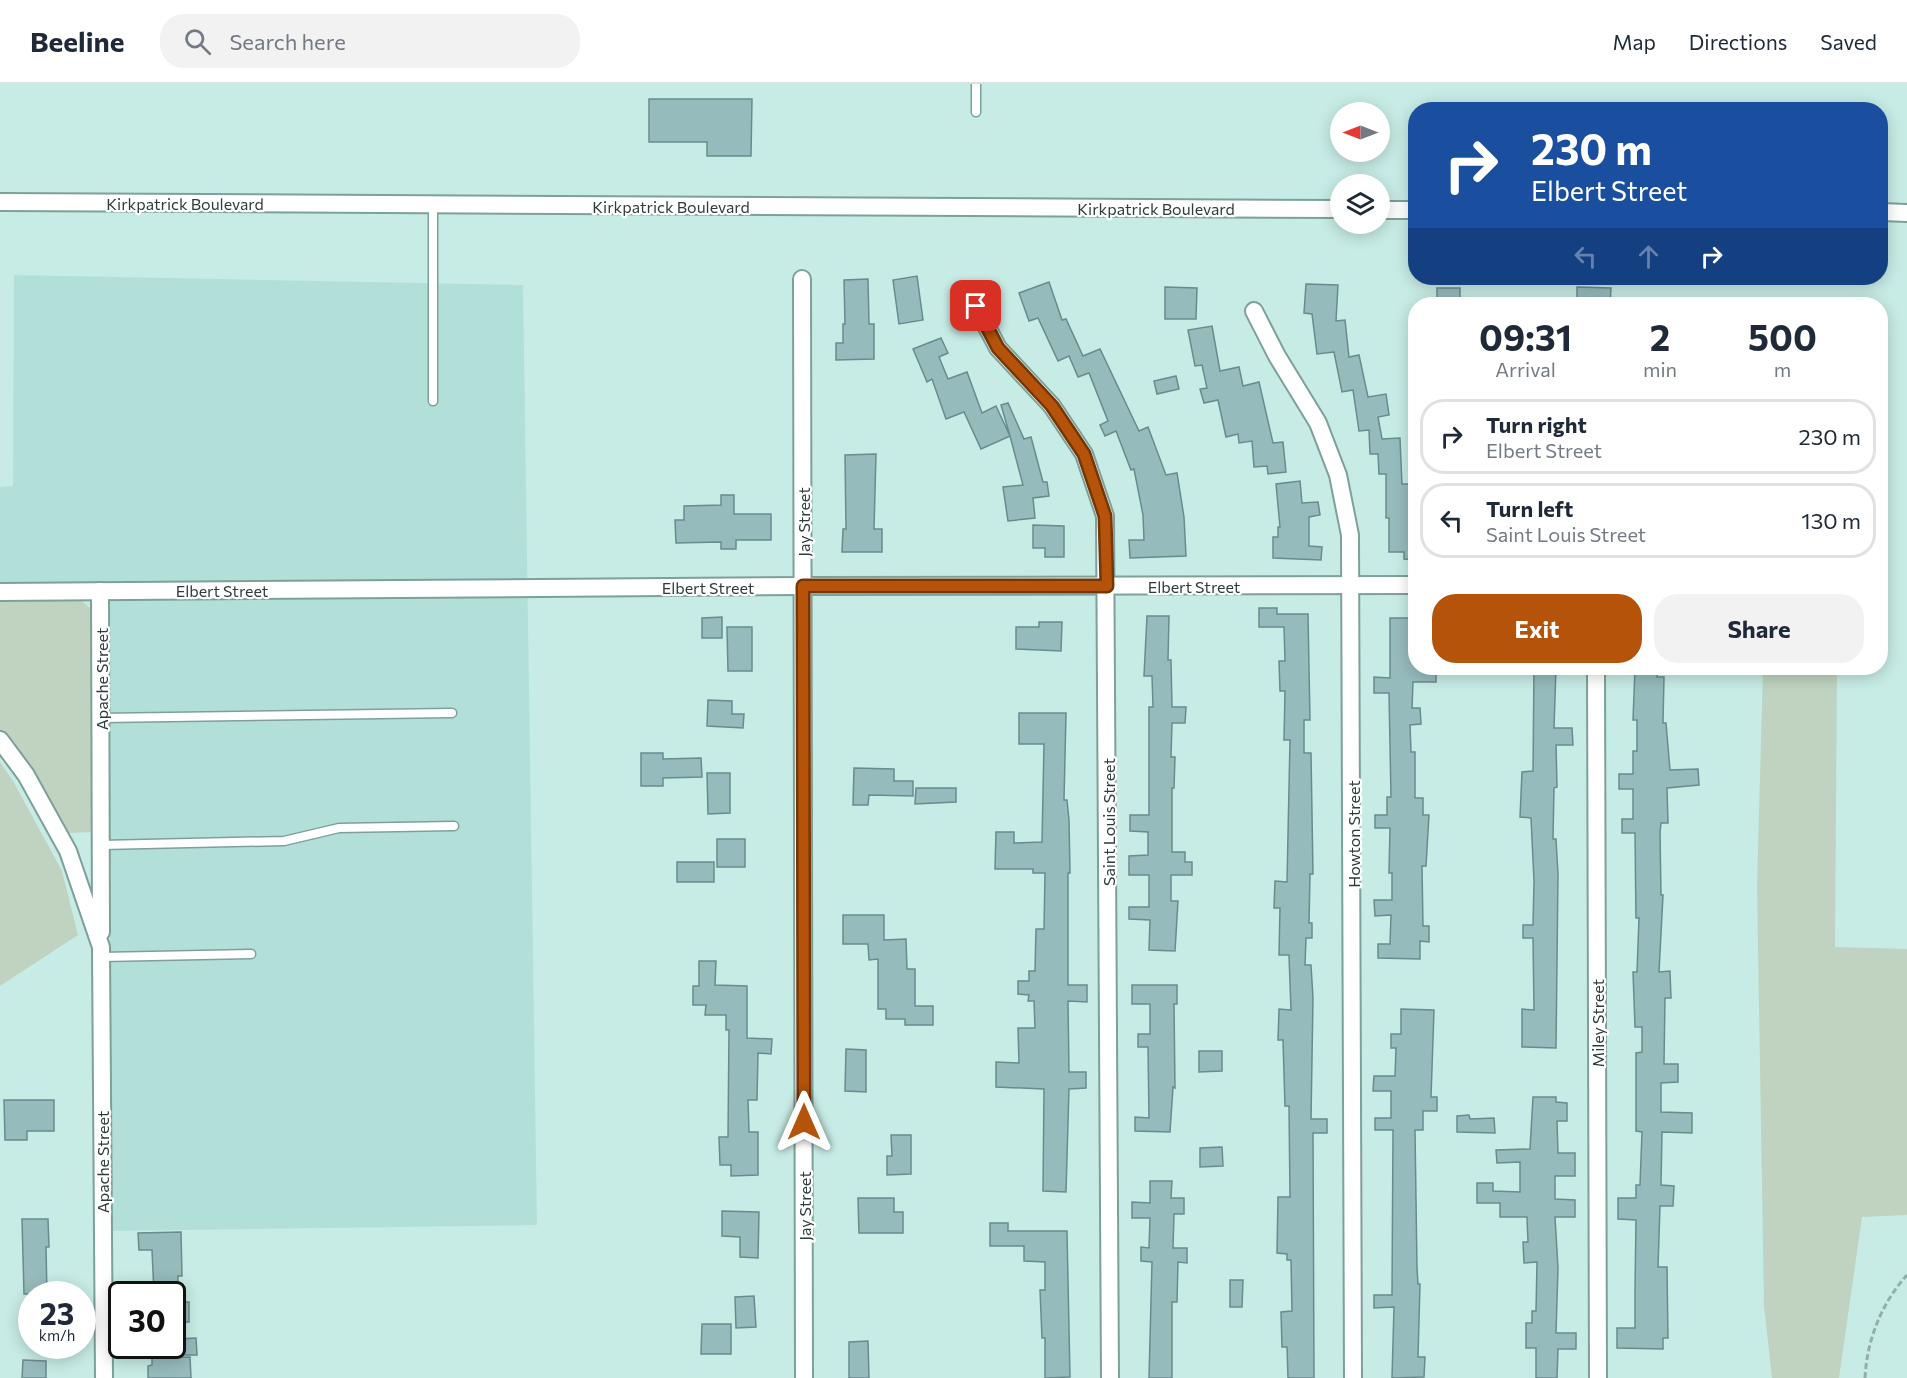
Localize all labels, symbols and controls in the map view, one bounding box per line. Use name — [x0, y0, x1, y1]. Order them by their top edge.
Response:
search box — [160, 14, 580, 68]
text: Beeline — [30, 24, 124, 58]
icon: search — [181, 25, 214, 58]
text: Search here — [229, 28, 346, 55]
text: Map — [1613, 29, 1656, 54]
text: Directions — [1689, 29, 1787, 54]
text: Saved — [1820, 29, 1877, 54]
north arrow — [1330, 102, 1390, 162]
map controls — [1330, 102, 1390, 234]
text: 230 m — [1531, 122, 1652, 174]
icon: right — [1432, 126, 1510, 204]
button: layers — [1330, 174, 1390, 234]
text: Elbert Street — [1531, 174, 1687, 207]
street label: Kirkpatrick Boulevard — [106, 194, 264, 213]
street label: Kirkpatrick Boulevard — [592, 197, 750, 216]
street label: Kirkpatrick Boulevard — [1077, 199, 1235, 218]
icon: left — [1569, 240, 1602, 273]
icon: ahead — [1632, 240, 1665, 273]
icon: right — [1695, 240, 1728, 273]
pin — [950, 280, 1001, 331]
icon: arrive — [959, 289, 992, 322]
text: 09:31 — [1479, 314, 1572, 358]
text: 2 — [1650, 314, 1670, 358]
text: 500 — [1748, 314, 1817, 358]
text: Arrival — [1495, 357, 1556, 381]
text: min — [1643, 357, 1677, 381]
text: m — [1774, 357, 1791, 381]
text: Turn right — [1486, 411, 1587, 438]
icon: right — [1435, 420, 1468, 453]
text: 230 m — [1798, 423, 1861, 450]
text: Elbert Street — [1486, 438, 1602, 462]
street label: Jay Street — [794, 487, 813, 557]
text: Turn left — [1486, 495, 1573, 522]
icon: left — [1435, 504, 1468, 537]
text: 130 m — [1801, 507, 1861, 534]
text: Saint Louis Street — [1486, 522, 1646, 546]
street label: Elbert Street — [1148, 577, 1241, 596]
street label: Elbert Street — [662, 578, 755, 597]
street label: Elbert Street — [176, 581, 269, 600]
button: Exit — [1432, 594, 1642, 663]
button: Share — [1654, 594, 1864, 663]
street label: Apache Street — [92, 627, 111, 730]
street label: Saint Louis Street — [1099, 758, 1118, 886]
street label: Howton Street — [1344, 780, 1363, 888]
street label: Miley Street — [1588, 978, 1607, 1067]
position arrow — [772, 1090, 836, 1154]
street label: Apache Street — [93, 1110, 112, 1213]
street label: Jay Street — [795, 1171, 814, 1241]
speed limit sign: 30 — [108, 1281, 186, 1359]
text: 23 — [40, 1294, 74, 1331]
text: km/h — [39, 1326, 75, 1344]

